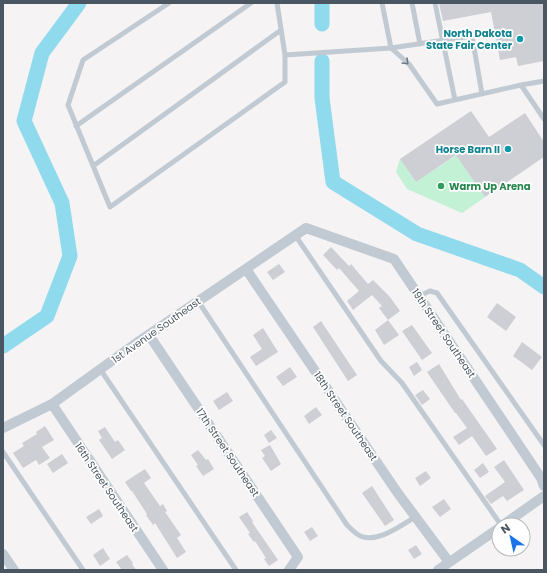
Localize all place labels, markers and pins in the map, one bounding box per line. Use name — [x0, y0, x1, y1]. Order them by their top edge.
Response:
place label: North Dakota State Fair Center — [426, 26, 513, 53]
marker: North Dakota State Fair Center — [515, 34, 525, 44]
place label: Horse Barn II — [436, 142, 500, 157]
marker: Horse Barn II — [503, 144, 513, 154]
place label: Warm Up Arena — [449, 179, 531, 194]
marker: Warm Up Arena — [436, 181, 446, 191]

